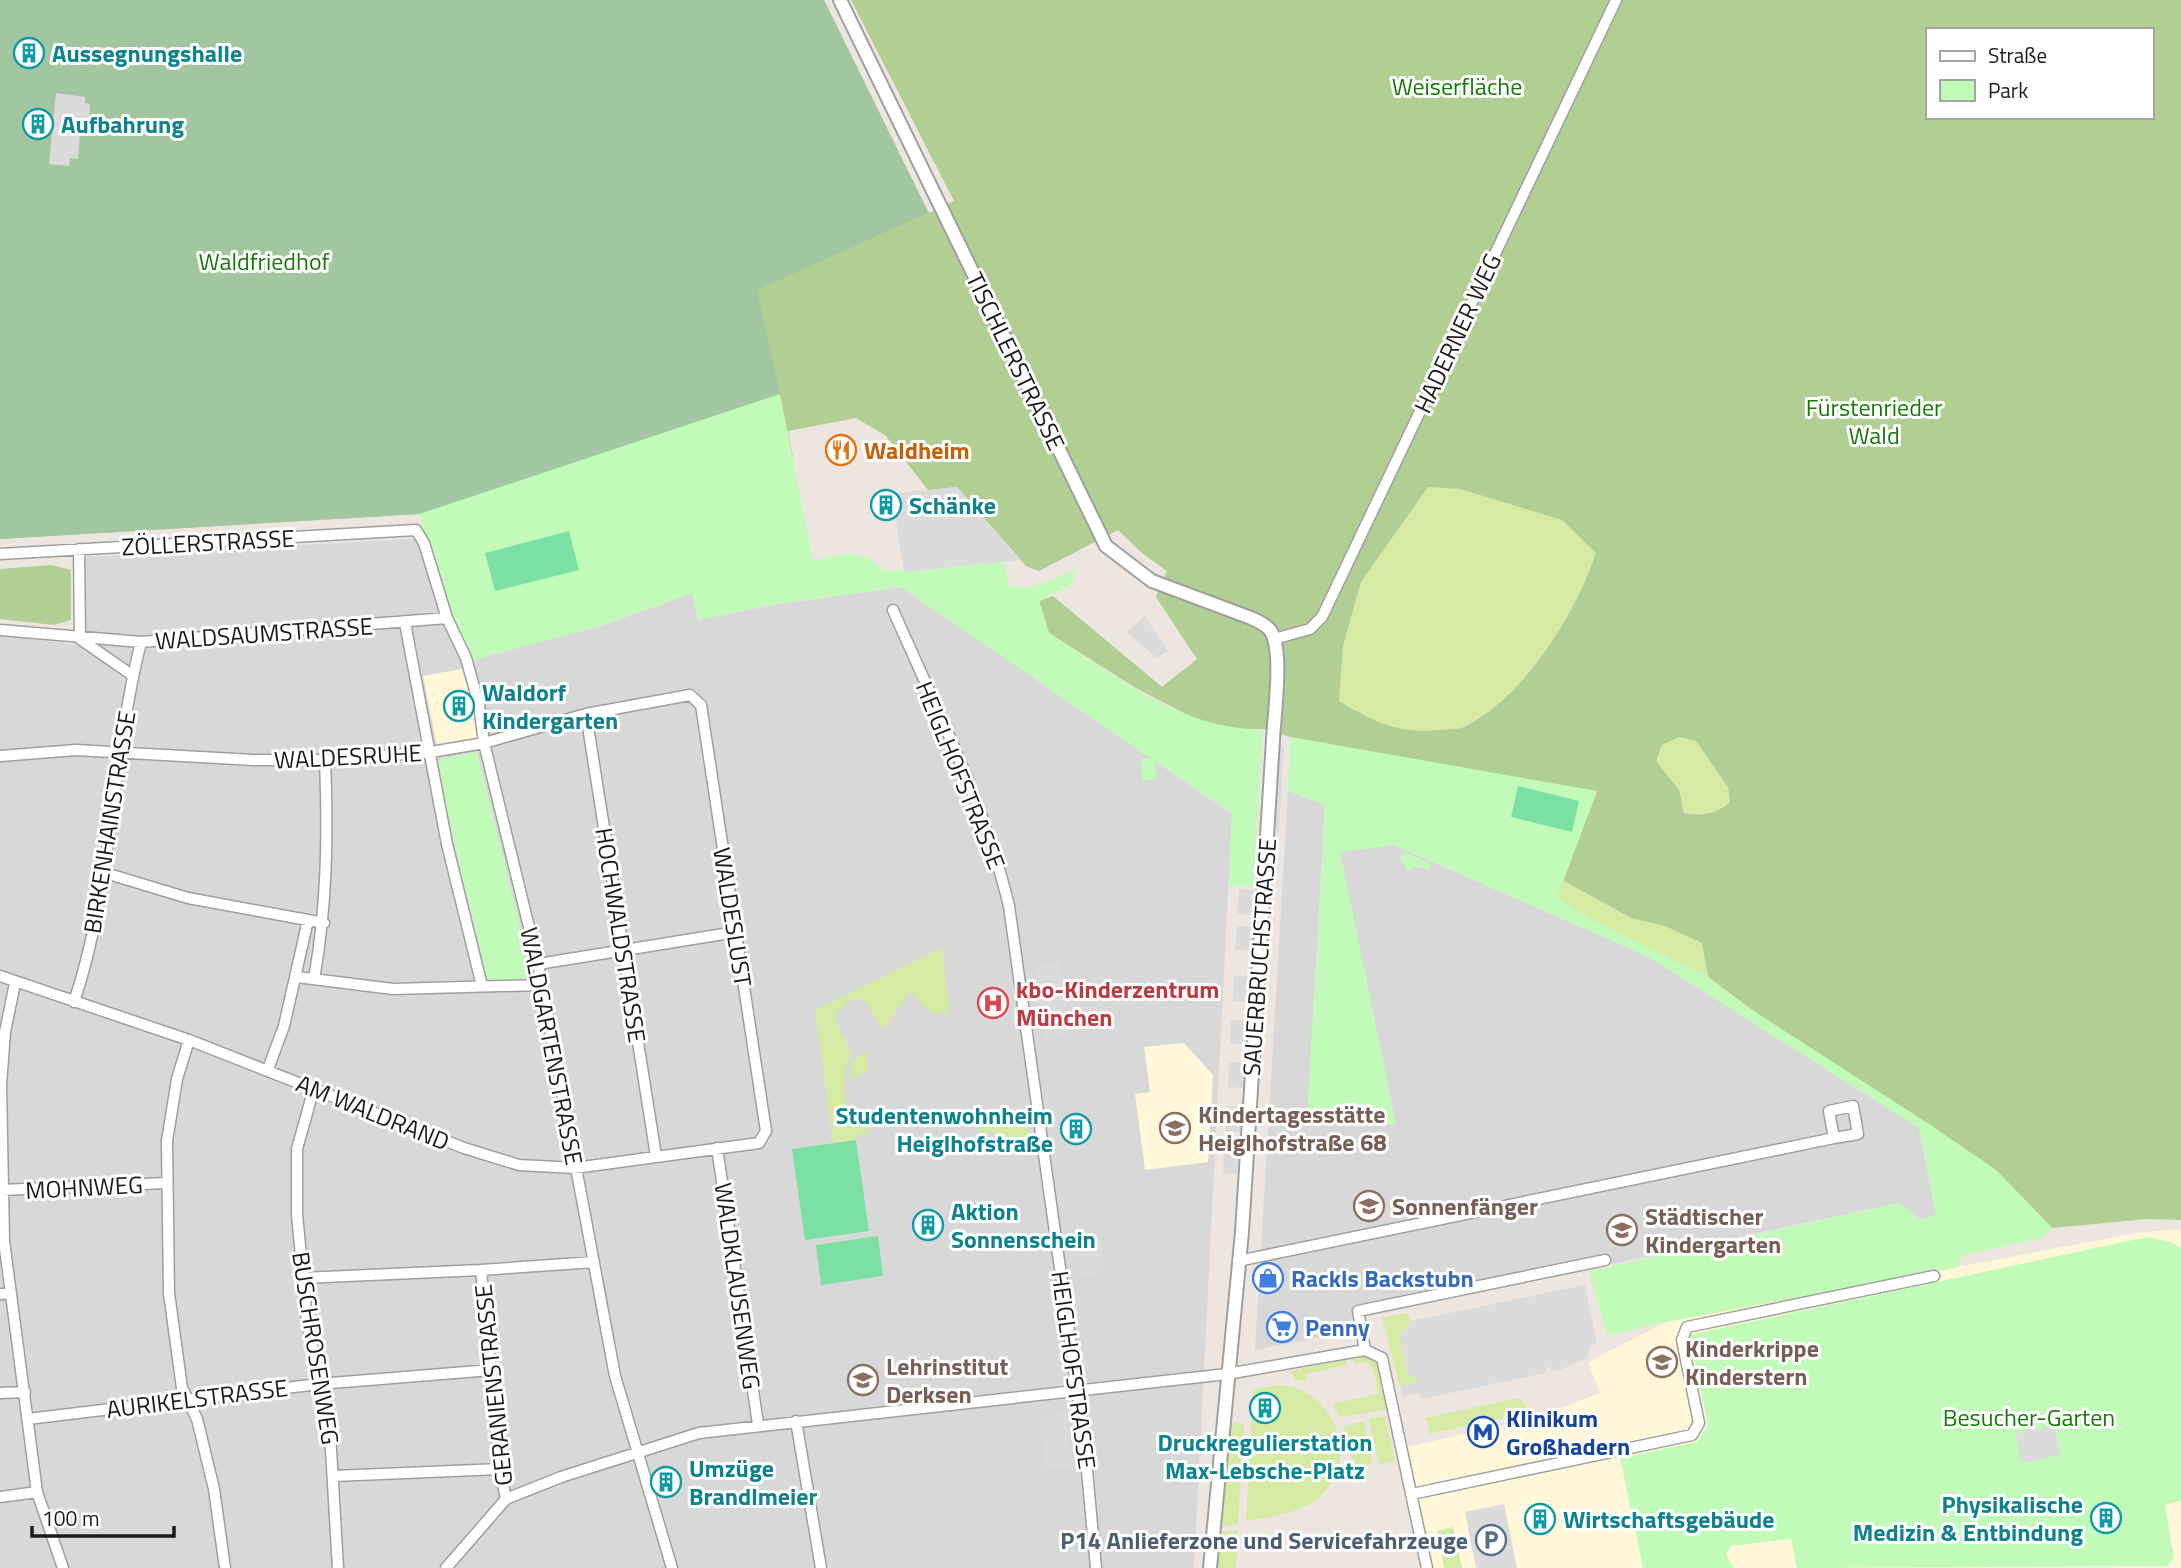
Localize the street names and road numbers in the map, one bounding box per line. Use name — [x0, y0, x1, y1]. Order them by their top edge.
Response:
street label: HADERNER WEG — [1404, 247, 1510, 419]
street label: TISCHLERSTRASSE — [957, 266, 1075, 456]
street label: ZÖLLERSTRASSE — [121, 519, 295, 565]
street label: WALDSAUMSTRASSE — [154, 607, 374, 659]
street label: HEIGLHOFSTRASSE — [907, 676, 1015, 874]
street label: BIRKENHAINSTRASSE — [74, 708, 144, 936]
street label: WALDESRUHE — [273, 734, 423, 778]
street label: HOCHWALDSTRASSE — [586, 825, 656, 1045]
street label: SAUERBRUCHSTRASSE — [1233, 837, 1285, 1077]
street label: WALDESLUST — [704, 845, 762, 990]
street label: WALDGARTENSTRASSE — [511, 924, 593, 1168]
street label: AM WALDRAND — [291, 1065, 455, 1159]
street label: MOHNWEG — [24, 1166, 144, 1208]
street label: WALDKLAUSENWEG — [706, 1180, 770, 1392]
street label: BUSCHROSENWEG — [283, 1249, 349, 1447]
street label: HEIGLHOFSTRASSE — [1042, 1269, 1106, 1471]
street label: GERANIENSTRASSE — [465, 1283, 521, 1487]
street label: AURIKELSTRASSE — [104, 1369, 290, 1427]

